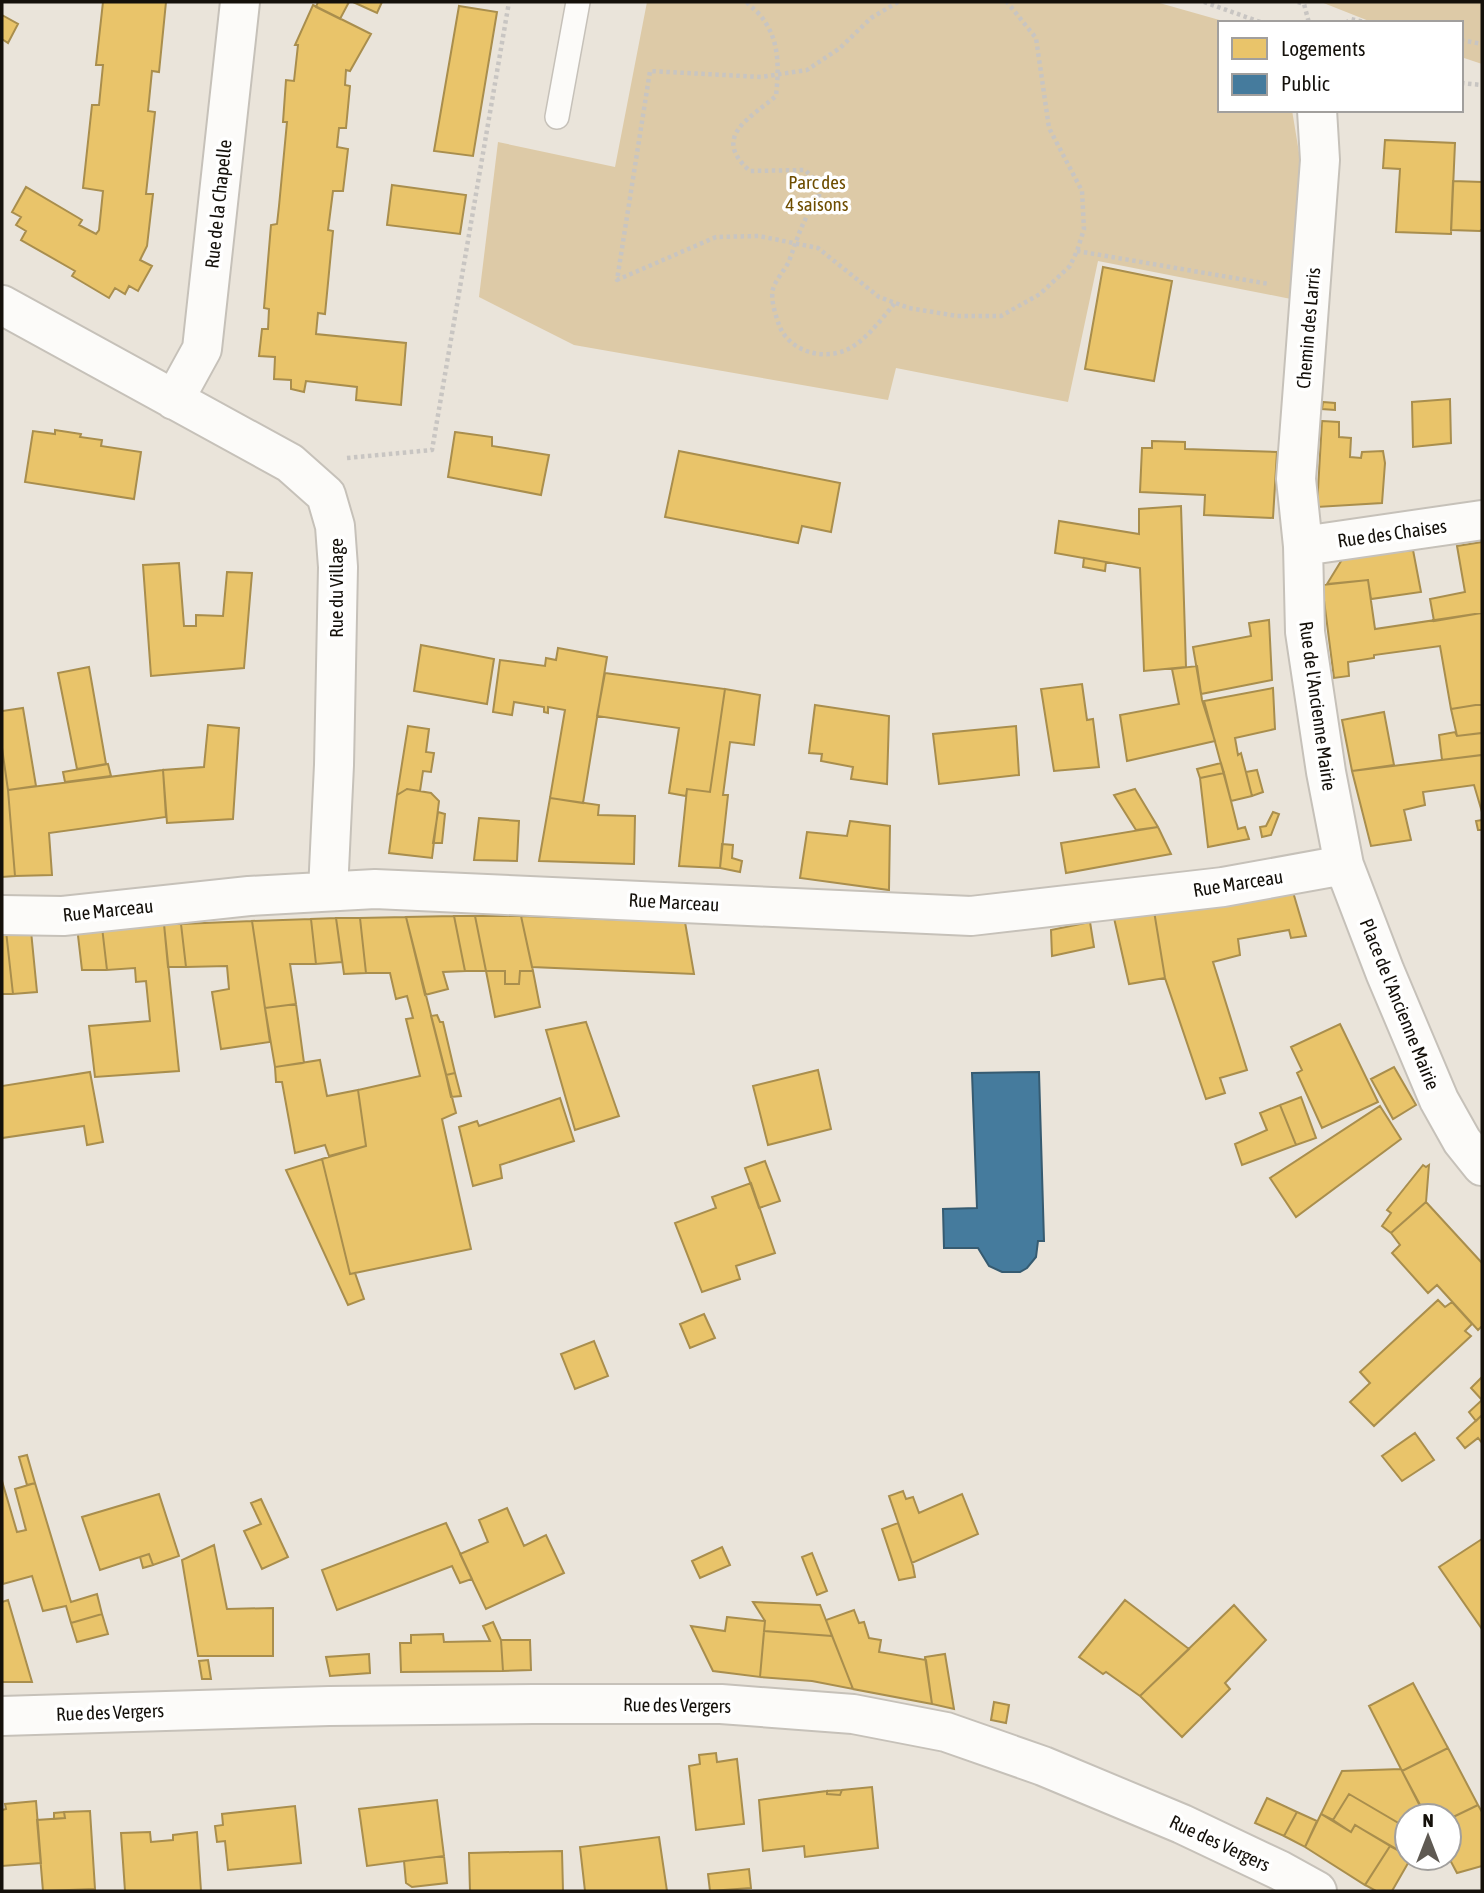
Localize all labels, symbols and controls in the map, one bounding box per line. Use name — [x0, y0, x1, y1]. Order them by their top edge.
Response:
legend — [1218, 21, 1463, 112]
text: Logements — [1281, 36, 1365, 60]
text: Public — [1281, 71, 1330, 95]
street label: Rue de la Chapelle — [200, 139, 236, 269]
park label: Parc des 4 saisons — [785, 171, 849, 215]
street label: Chemin des Larris — [1292, 266, 1324, 390]
street label: Rue des Chaises — [1336, 514, 1448, 552]
street label: Rue du Village — [325, 538, 347, 638]
street label: Rue de l'Ancienne Mairie — [1295, 620, 1341, 792]
street label: Rue Marceau — [1191, 865, 1285, 901]
street label: Rue Marceau — [628, 889, 720, 915]
street label: Rue Marceau — [62, 894, 154, 926]
street label: Place de l'Ancienne Mairie — [1356, 915, 1444, 1093]
street label: Rue des Vergers — [623, 1693, 731, 1717]
street label: Rue des Vergers — [56, 1699, 165, 1725]
north arrow — [1393, 1802, 1463, 1872]
text: N — [1422, 1809, 1434, 1831]
street label: Rue des Vergers — [1166, 1810, 1274, 1876]

